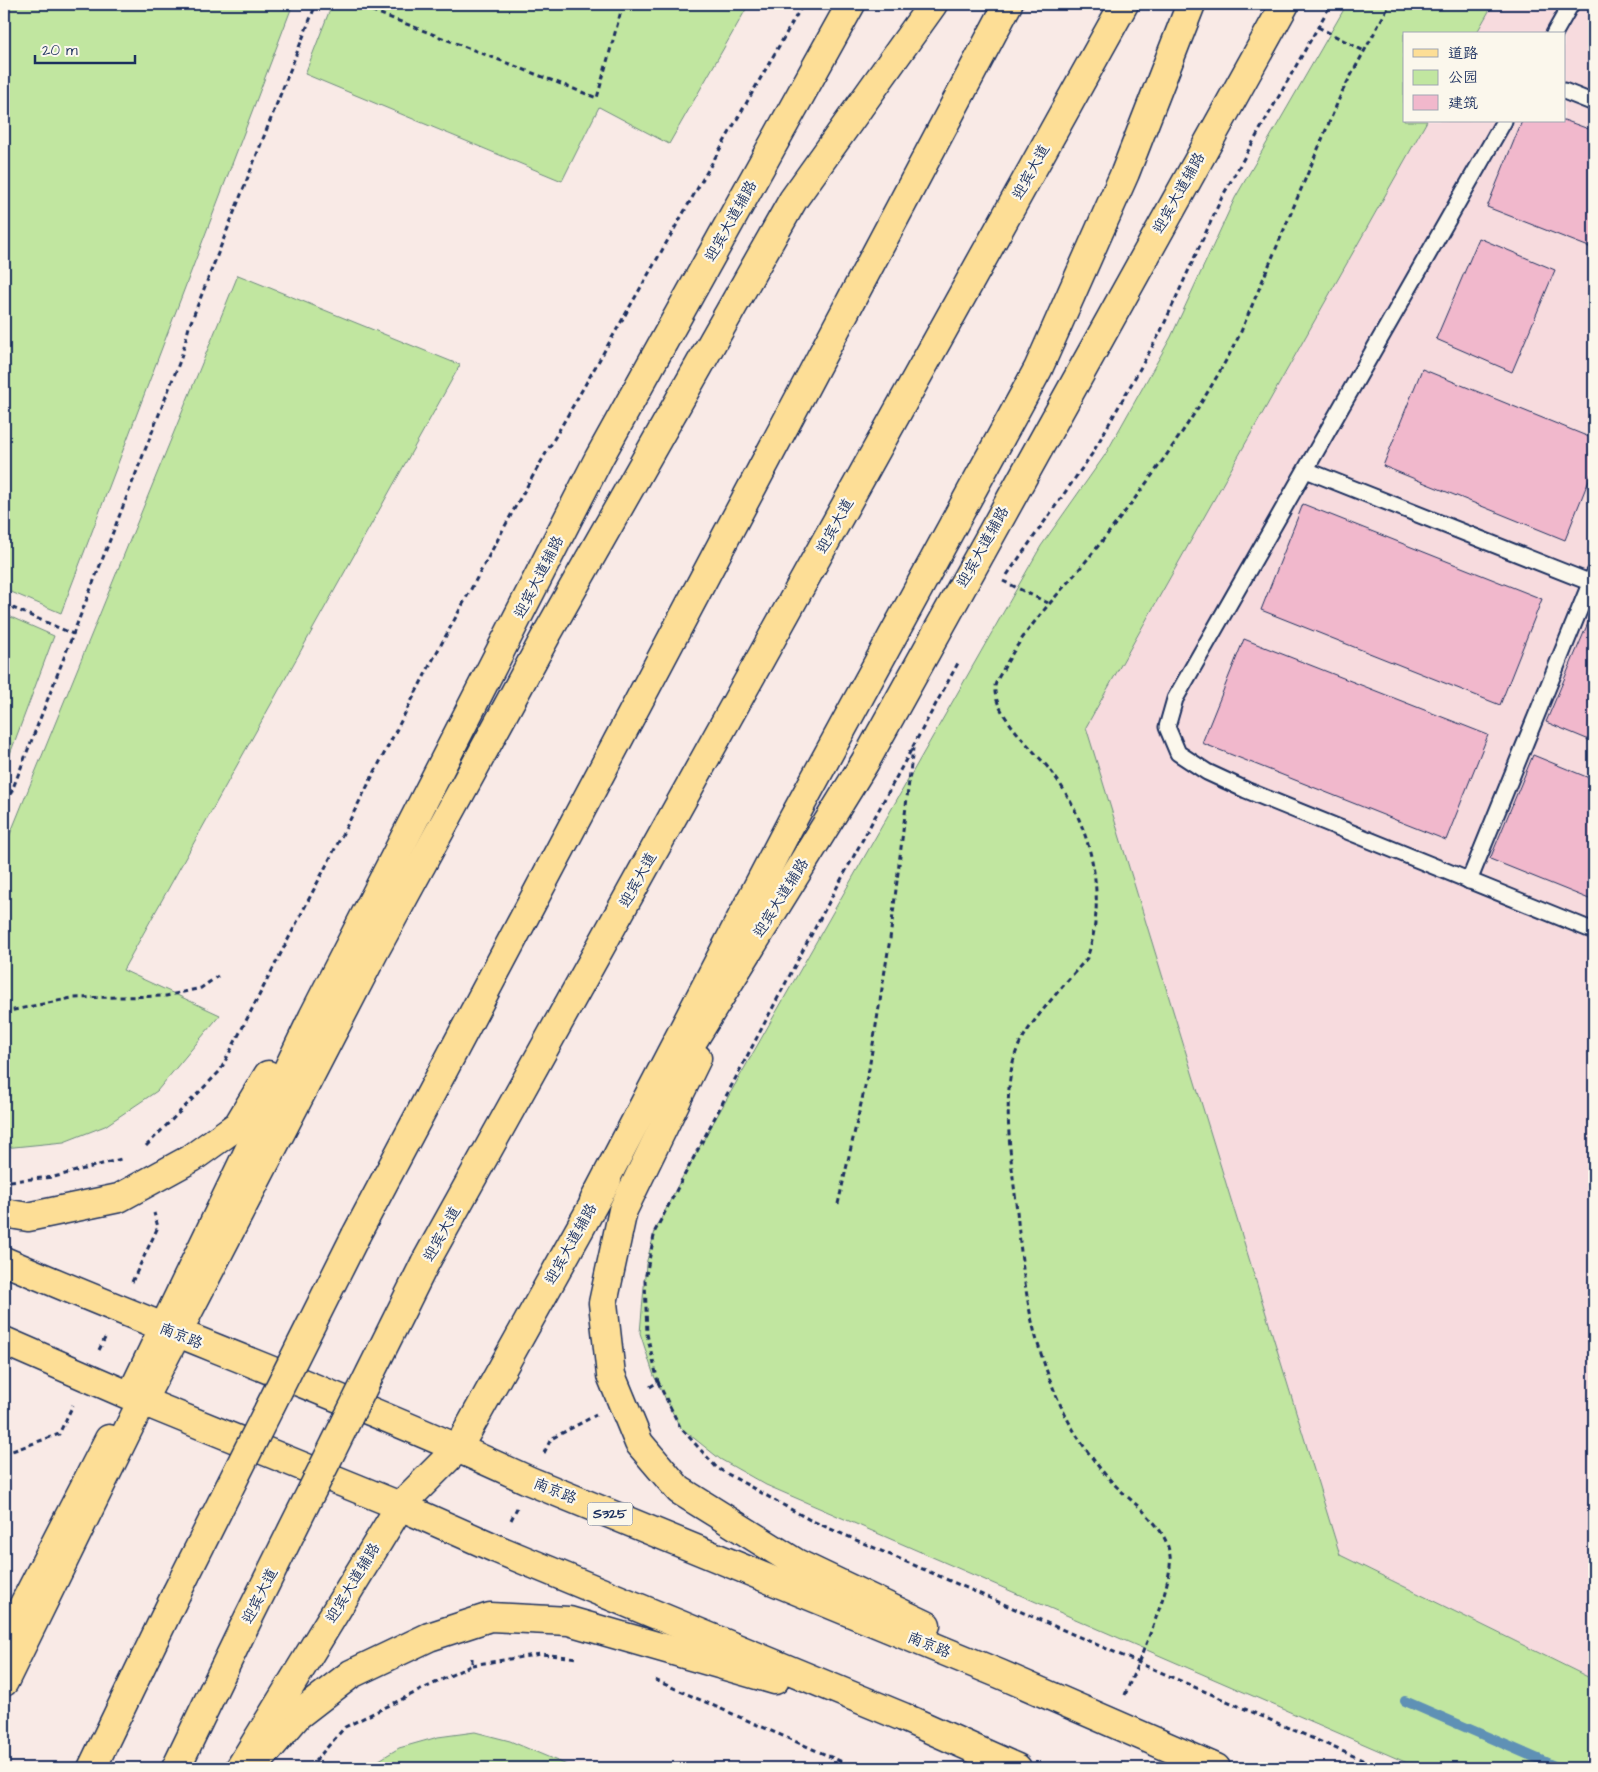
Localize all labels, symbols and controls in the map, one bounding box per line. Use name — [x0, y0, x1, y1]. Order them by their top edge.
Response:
scale bar — [35, 32, 135, 64]
legend — [1403, 32, 1566, 122]
text: 20 m — [42, 40, 78, 61]
text: 道路 — [1448, 43, 1478, 64]
text: 公园 — [1448, 67, 1478, 88]
text: 建筑 — [1448, 93, 1478, 114]
street label: 迎宾大道 — [1007, 141, 1055, 203]
street label: 迎宾大道辅路 — [1148, 149, 1210, 237]
street label: 迎宾大道辅路 — [700, 177, 762, 265]
street label: 迎宾大道 — [811, 495, 859, 557]
street label: 迎宾大道辅路 — [952, 503, 1014, 591]
street label: 迎宾大道辅路 — [509, 532, 569, 622]
street label: 迎宾大道 — [614, 849, 662, 911]
street label: 迎宾大道辅路 — [748, 854, 814, 942]
street label: 迎宾大道辅路 — [540, 1200, 602, 1288]
street label: 迎宾大道 — [418, 1203, 466, 1265]
street label: 南京路 — [156, 1318, 206, 1354]
street label: 南京路 — [530, 1473, 580, 1509]
road number: S325 — [588, 1502, 632, 1526]
street label: 迎宾大道辅路 — [321, 1539, 385, 1627]
street label: 迎宾大道 — [237, 1564, 283, 1628]
street label: 南京路 — [904, 1627, 954, 1663]

